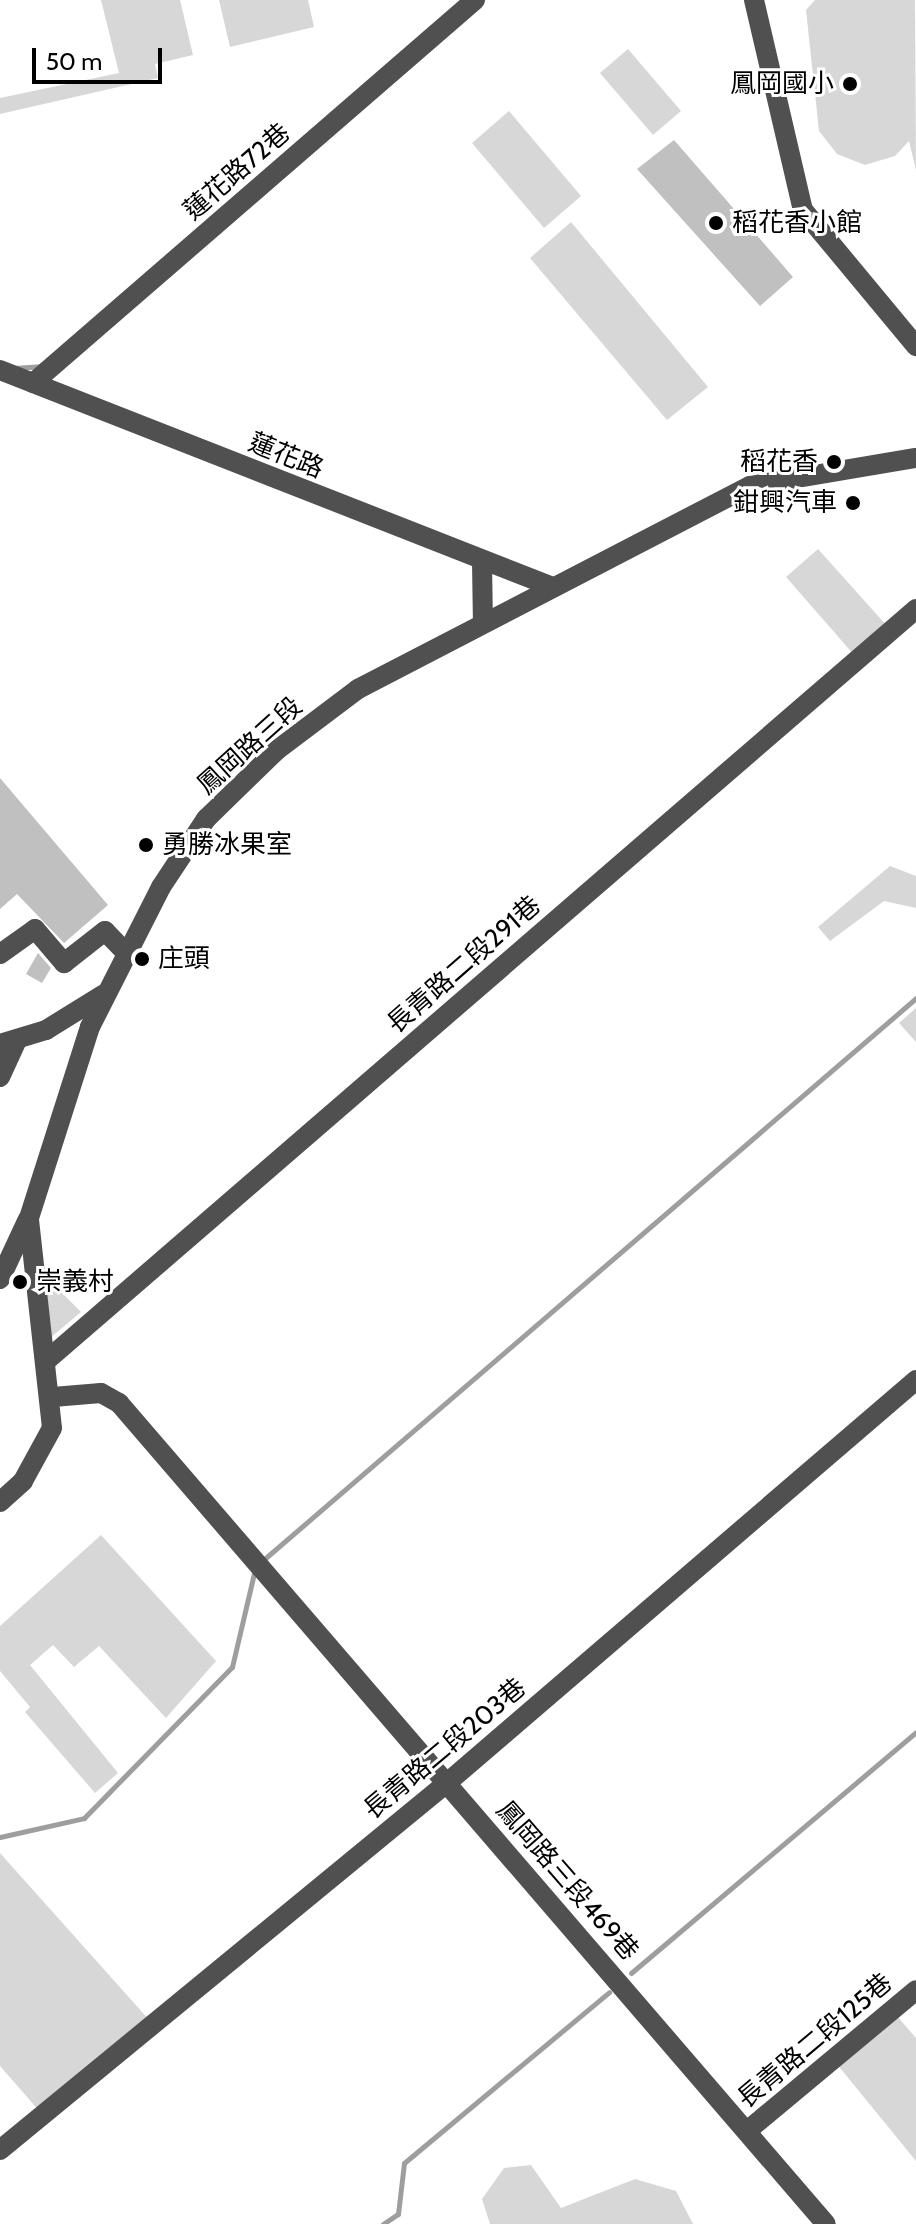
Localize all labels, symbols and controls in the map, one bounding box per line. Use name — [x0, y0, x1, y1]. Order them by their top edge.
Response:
scale bar — [36, 32, 166, 82]
text: 50 m — [46, 47, 102, 76]
place label: 鳳岡國小 — [730, 68, 834, 100]
marker: 鳳岡國小 — [841, 75, 859, 93]
street label: 蓮花路72巷 — [177, 117, 297, 227]
place label: 稻花香小館 — [732, 207, 862, 239]
marker: 稻花香小館 — [707, 214, 725, 232]
street label: 蓮花路 — [244, 427, 328, 485]
place label: 稻花香 — [740, 446, 818, 478]
marker: 稻花香 — [825, 453, 843, 471]
place label: 鉗興汽車 — [733, 487, 837, 519]
marker: 鉗興汽車 — [844, 494, 862, 512]
street label: 鳳岡路三段 — [191, 691, 309, 801]
place label: 勇勝冰果室 — [162, 829, 292, 861]
marker: 勇勝冰果室 — [137, 836, 155, 854]
street label: 長青路二段291巷 — [381, 890, 547, 1040]
place label: 庄頭 — [158, 943, 210, 975]
marker: 庄頭 — [133, 950, 151, 968]
place label: 崇義村 — [36, 1266, 114, 1298]
marker: 崇義村 — [11, 1273, 29, 1291]
street label: 長青路二段203巷 — [358, 1672, 532, 1826]
street label: 鳳岡路三段469巷 — [489, 1795, 645, 1967]
street label: 長青路二段125巷 — [731, 1967, 899, 2115]

